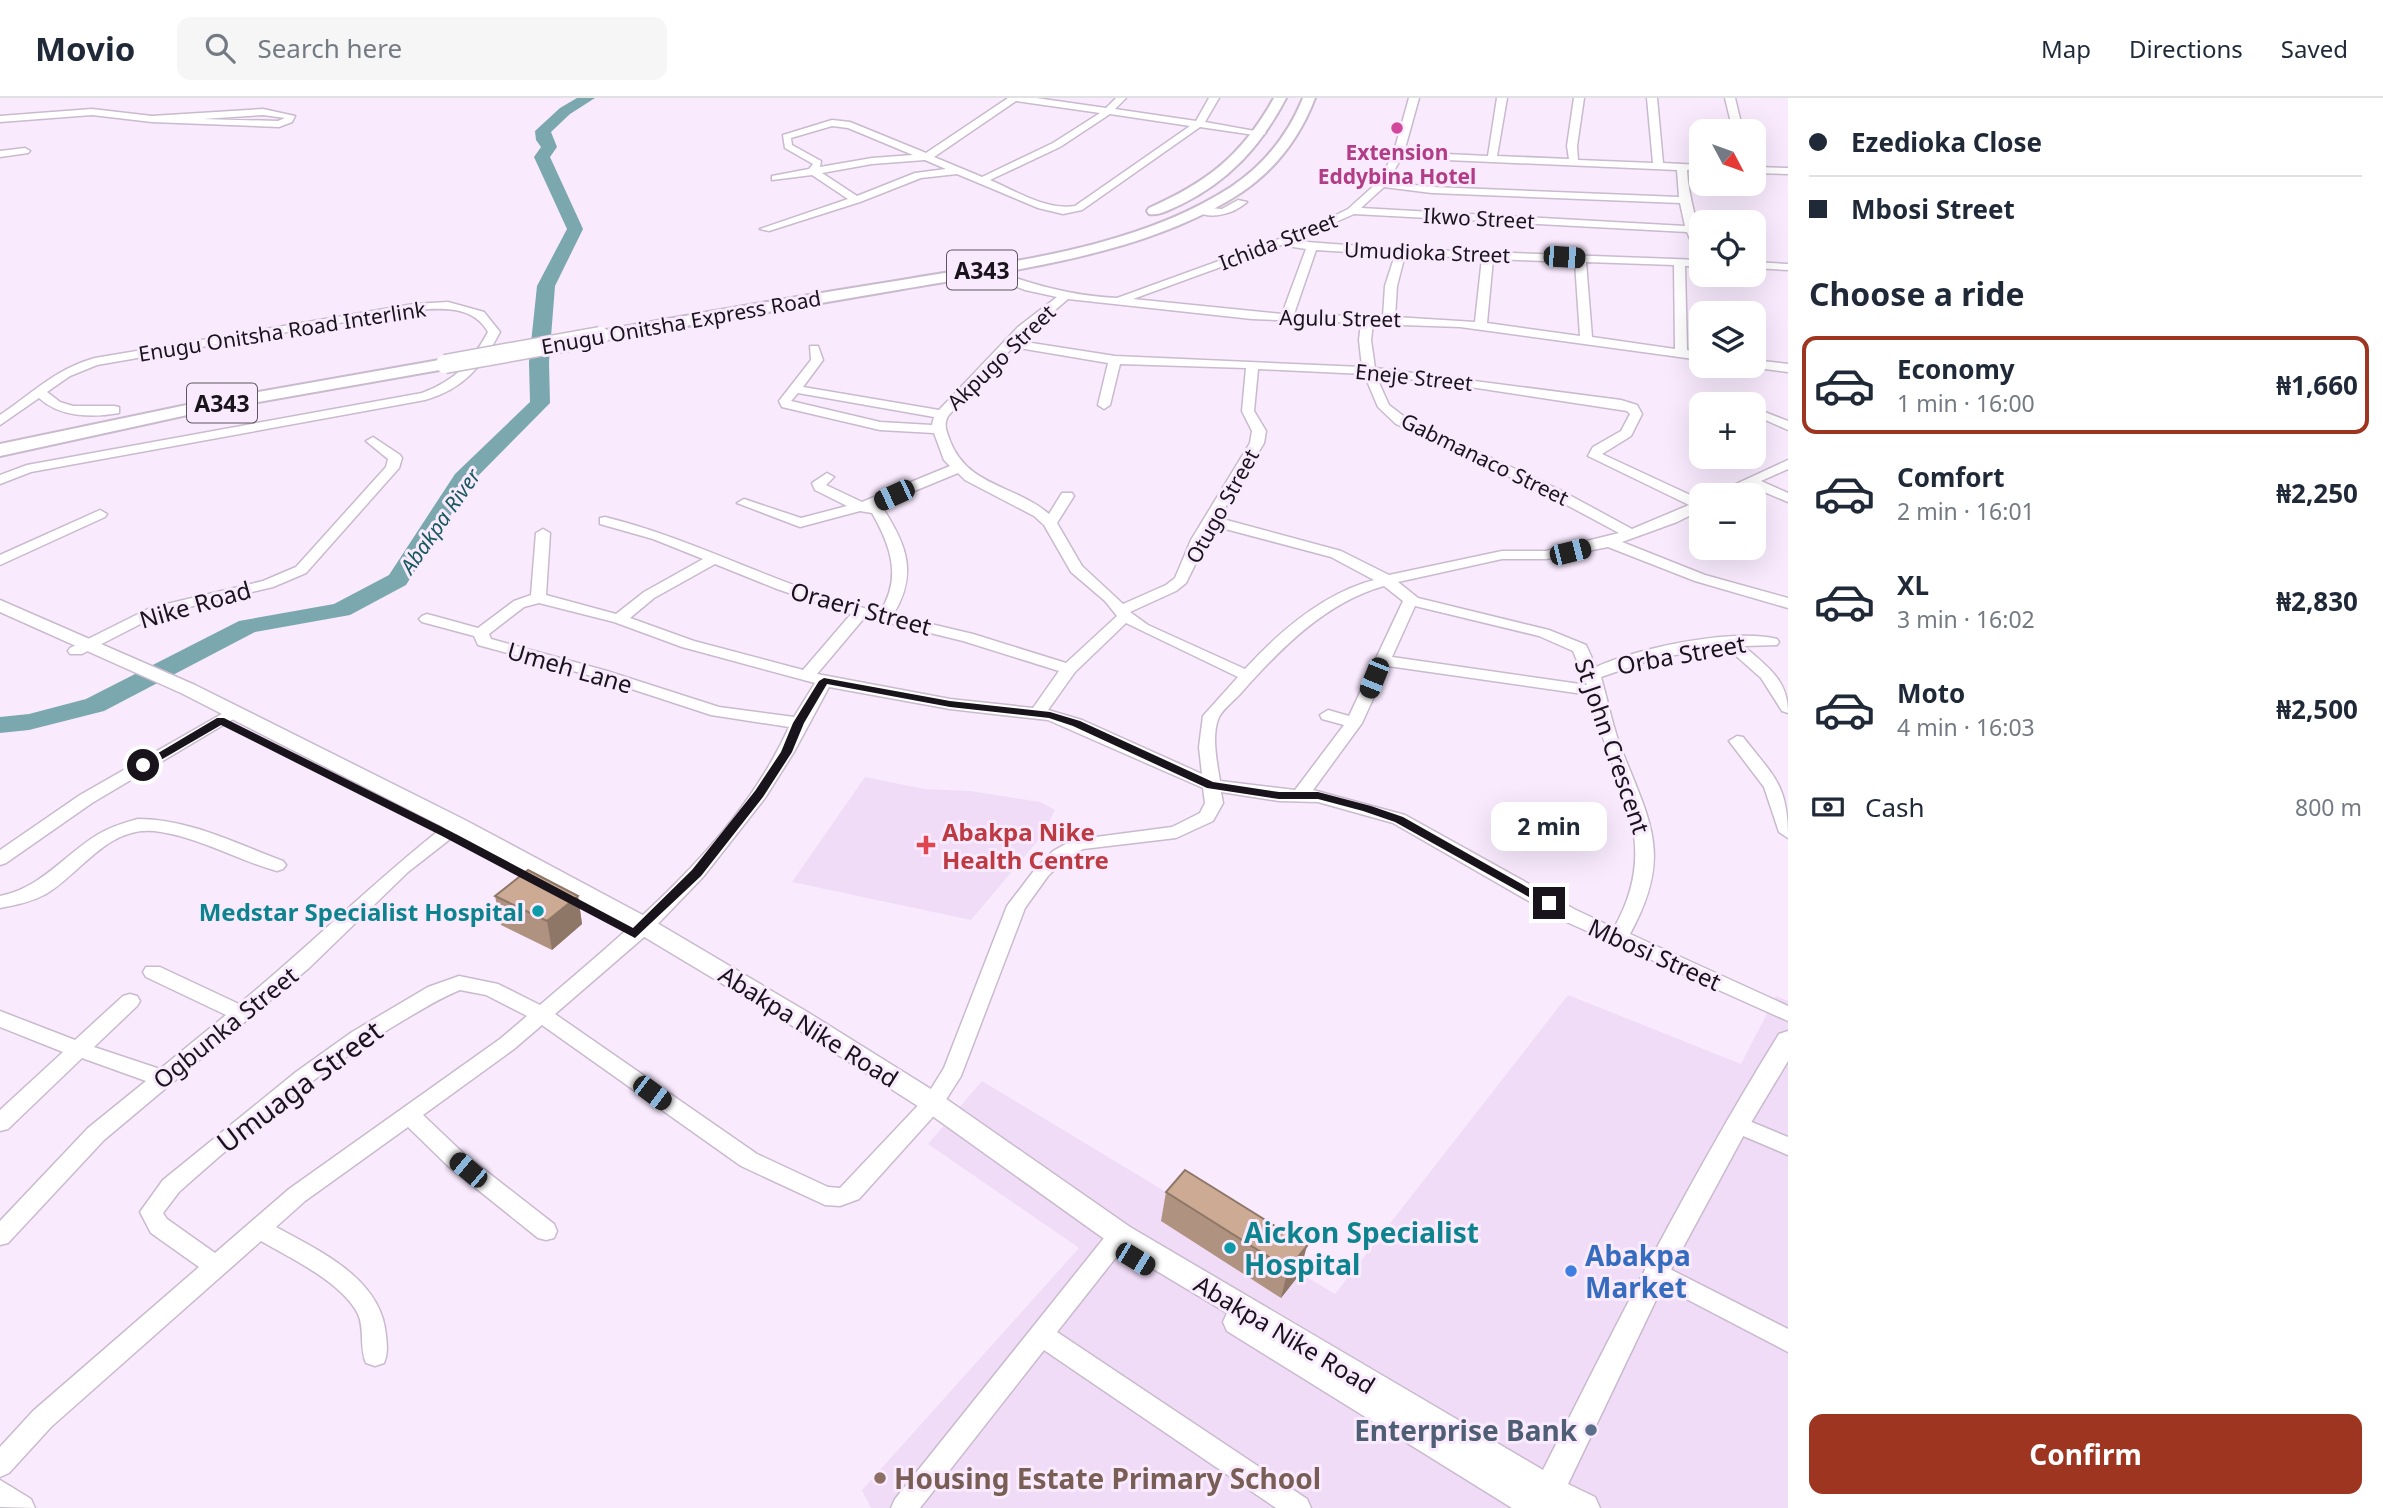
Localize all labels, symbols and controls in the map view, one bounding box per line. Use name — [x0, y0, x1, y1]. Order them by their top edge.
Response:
search box — [177, 17, 667, 80]
text: Movio — [35, 26, 135, 71]
icon: search — [201, 29, 239, 67]
text: Search here — [257, 30, 402, 66]
text: Map — [2041, 32, 2091, 65]
text: Directions — [2129, 32, 2243, 65]
text: Saved — [2281, 32, 2348, 65]
north arrow — [1689, 119, 1766, 196]
map controls — [1689, 119, 1766, 560]
marker: Extension Eddybina Hotel — [1389, 120, 1405, 136]
text: Ezedioka Close — [1851, 124, 2042, 160]
place label: Extension Eddybina Hotel — [1318, 138, 1476, 190]
text: Mbosi Street — [1851, 191, 2015, 227]
street label: Ikwo Street — [1423, 201, 1536, 235]
street label: Ichida Street — [1215, 205, 1341, 276]
button: locate — [1689, 210, 1766, 287]
street label: Umudioka Street — [1344, 235, 1511, 269]
car — [1543, 245, 1586, 269]
road number: A343 — [947, 251, 1017, 290]
text: Choose a ride — [1809, 272, 2025, 315]
street label: Enugu Onitsha Express Road — [539, 284, 823, 360]
street label: Enugu Onitsha Road Interlink — [136, 294, 429, 368]
street label: Akpugo Street — [941, 298, 1061, 416]
button: layers — [1689, 301, 1766, 378]
street label: Agulu Street — [1279, 303, 1402, 333]
text: Economy — [1897, 351, 2015, 387]
icon: car — [1813, 354, 1876, 417]
street label: Eneje Street — [1354, 357, 1474, 397]
text: ₦1,660 — [2276, 367, 2358, 403]
road number: A343 — [187, 384, 257, 422]
text: 1 min · 16:00 — [1897, 387, 2035, 419]
button: + — [1689, 392, 1766, 469]
street label: Gabmanaco Street — [1397, 406, 1574, 512]
street label: Otugo Street — [1179, 443, 1265, 568]
text: Comfort — [1897, 459, 2005, 495]
water label: Abakpa River — [392, 462, 487, 581]
icon: car — [1813, 462, 1876, 525]
text: ₦2,250 — [2276, 475, 2358, 511]
car — [871, 477, 918, 513]
button: − — [1689, 483, 1766, 560]
text: 2 min · 16:01 — [1897, 495, 2035, 527]
car — [1548, 537, 1593, 567]
text: XL — [1897, 567, 1929, 603]
icon: car — [1813, 570, 1876, 633]
street label: Nike Road — [135, 572, 255, 636]
street label: Oraeri Street — [787, 573, 935, 643]
text: ₦2,830 — [2276, 583, 2358, 619]
text: 3 min · 16:02 — [1897, 603, 2035, 635]
street label: Orba Street — [1614, 626, 1748, 682]
street label: Umeh Lane — [503, 633, 637, 701]
street label: St John Crescent — [1568, 654, 1659, 838]
car — [1357, 655, 1392, 701]
text: Moto — [1897, 675, 1965, 711]
icon: car — [1813, 678, 1876, 741]
text: ₦2,500 — [2276, 691, 2358, 727]
text: 4 min · 16:03 — [1897, 711, 2035, 743]
route start — [127, 749, 159, 781]
icon: cash — [1809, 788, 1847, 826]
text: Cash — [1865, 789, 1925, 825]
text: 800 m — [2295, 791, 2362, 823]
callout: 2 min — [1491, 802, 1607, 850]
text: 2 min — [1517, 810, 1581, 842]
place label: Abakpa Nike Health Centre — [942, 815, 1109, 876]
marker: Abakpa Nike Health Centre — [916, 835, 936, 855]
route end — [1533, 887, 1565, 919]
place label: Medstar Specialist Hospital — [199, 895, 524, 928]
marker: Medstar Specialist Hospital — [530, 903, 546, 919]
street label: Mbosi Street — [1583, 910, 1727, 998]
street label: Ogbunka Street — [146, 958, 305, 1096]
street label: Abakpa Nike Road — [713, 958, 905, 1094]
street label: Umuaga Street — [208, 1011, 390, 1161]
car — [629, 1072, 676, 1114]
car — [446, 1148, 491, 1192]
place label: Aickon Specialist Hospital — [1244, 1213, 1479, 1283]
place label: Abakpa Market — [1585, 1236, 1691, 1306]
car — [1112, 1239, 1159, 1279]
marker: Aickon Specialist Hospital — [1222, 1240, 1238, 1256]
marker: Abakpa Market — [1563, 1263, 1579, 1279]
street label: Abakpa Nike Road — [1188, 1267, 1382, 1401]
place label: Enterprise Bank — [1354, 1411, 1578, 1449]
button: Confirm — [1809, 1414, 2362, 1494]
marker: Enterprise Bank — [1583, 1422, 1599, 1438]
place label: Housing Estate Primary School — [894, 1459, 1321, 1497]
marker: Housing Estate Primary School — [872, 1470, 888, 1486]

